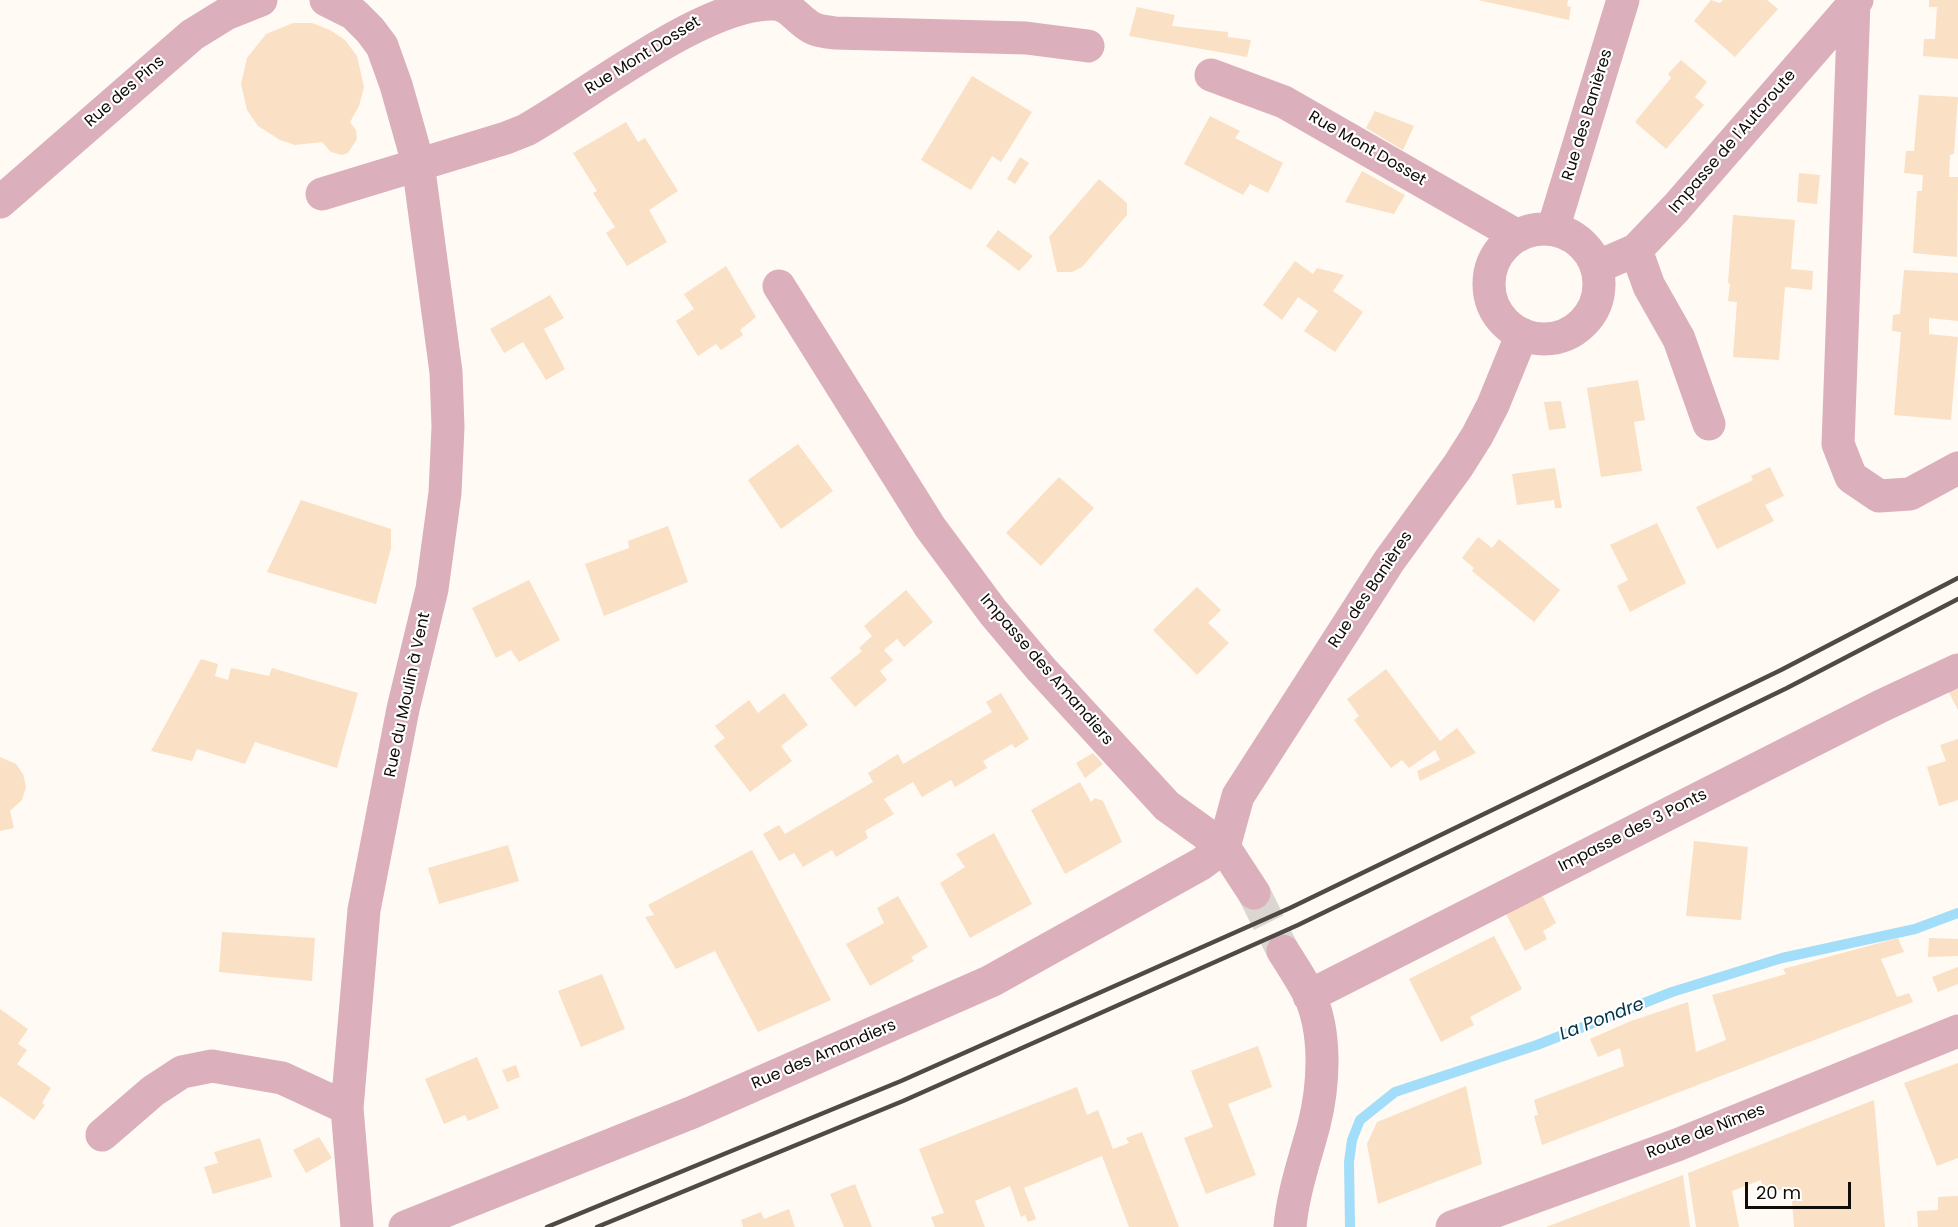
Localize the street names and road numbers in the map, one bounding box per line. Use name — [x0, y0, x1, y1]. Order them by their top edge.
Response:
street label: Rue Mont Dosset — [582, 13, 704, 99]
street label: Rue des Banières — [1559, 47, 1617, 183]
street label: Rue des Pins — [81, 52, 169, 132]
street label: Impasse de l'Autoroute — [1665, 66, 1801, 218]
street label: Rue Mont Dosset — [1305, 108, 1429, 190]
street label: Rue des Banières — [1325, 528, 1417, 652]
street label: Impasse des Amandiers — [975, 591, 1117, 749]
street label: Rue du Moulin à Vent — [381, 611, 435, 779]
street label: Impasse des 3 Ponts — [1556, 785, 1710, 877]
street label: Rue des Amandiers — [749, 1016, 899, 1094]
street label: Route de Nîmes — [1644, 1101, 1768, 1163]

